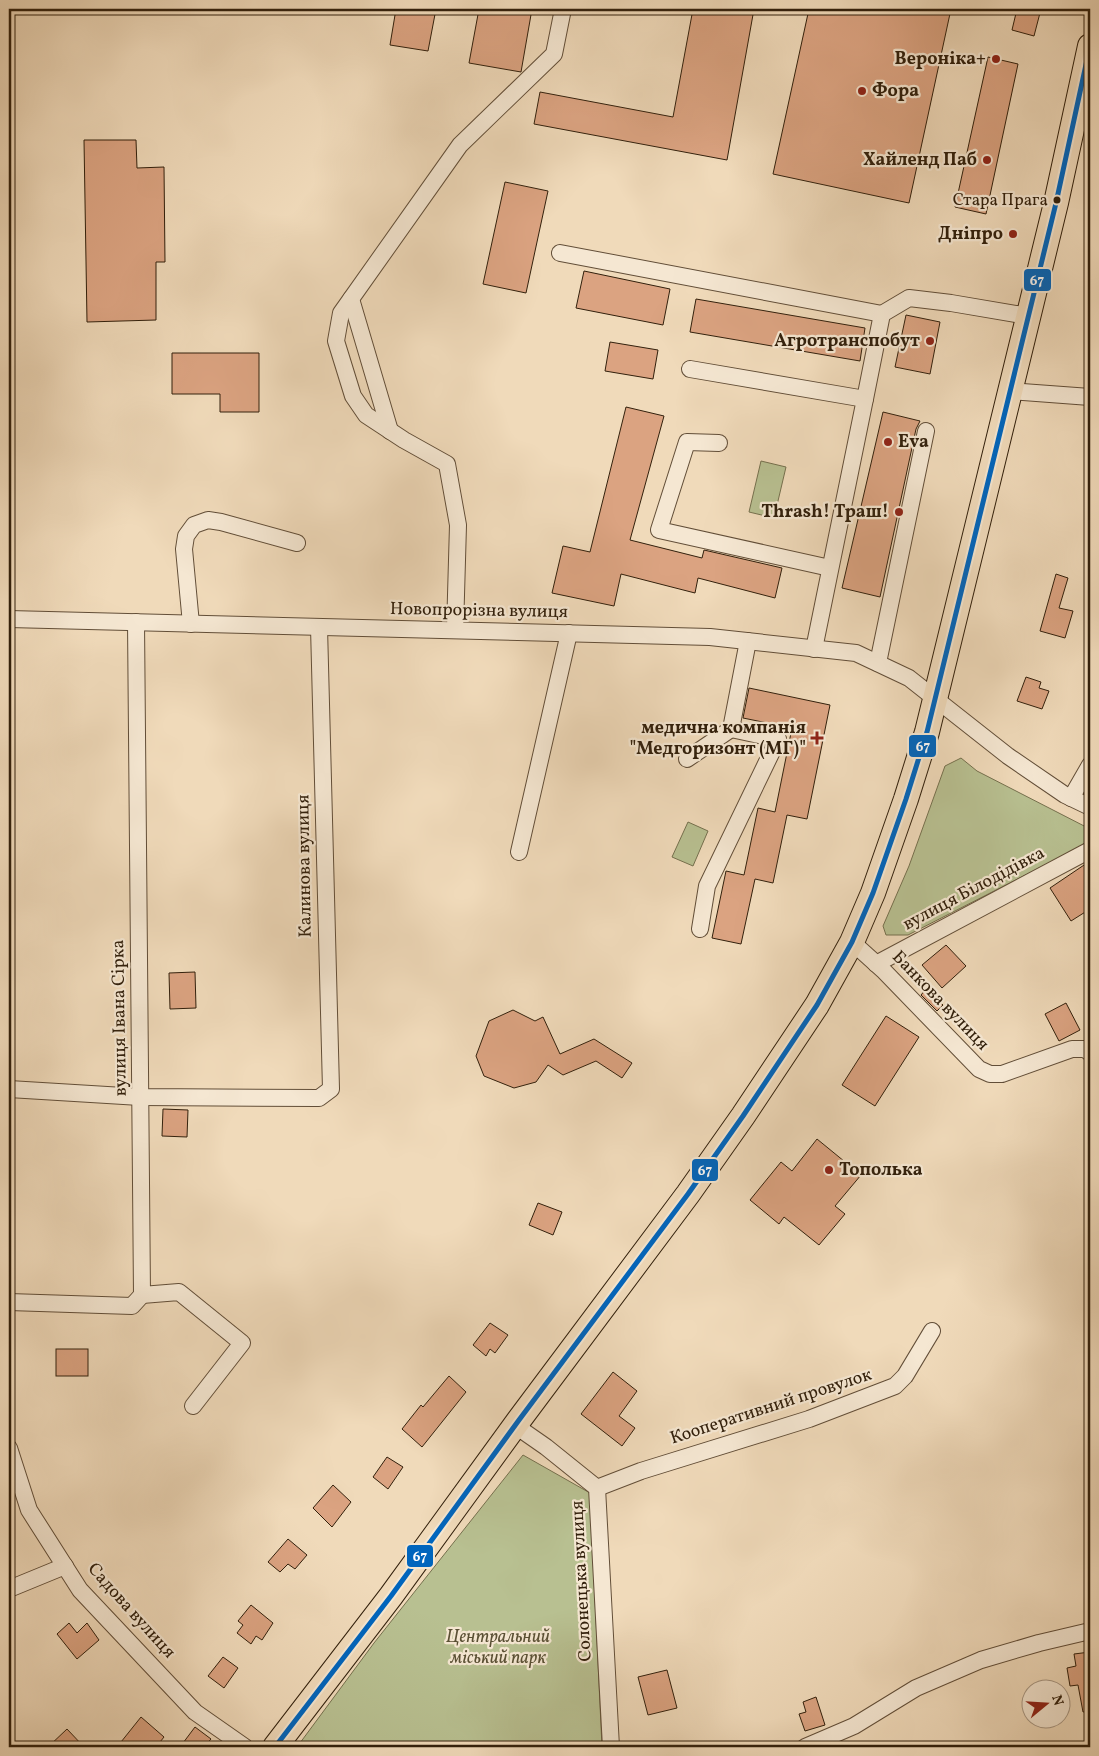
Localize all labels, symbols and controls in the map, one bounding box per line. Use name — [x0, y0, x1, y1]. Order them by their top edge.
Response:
place label: Вероніка+ — [895, 47, 986, 72]
marker: Вероніка+ — [990, 53, 1002, 65]
place label: Фора — [872, 79, 919, 104]
marker: Фора — [856, 85, 868, 97]
place label: Хайленд Паб — [863, 148, 977, 173]
marker: Хайленд Паб — [981, 154, 993, 166]
place label: Стара Прага — [953, 189, 1048, 212]
marker: Стара Прага — [1052, 195, 1062, 205]
place label: Дніпро — [938, 222, 1003, 247]
marker: Дніпро — [1007, 228, 1019, 240]
line badge: 67 — [1023, 268, 1052, 292]
text: 67 — [1030, 272, 1044, 291]
place label: Агротранспобут — [774, 329, 920, 354]
marker: Агротранспобут — [924, 335, 936, 347]
place label: Eva — [898, 430, 929, 455]
marker: Eva — [882, 436, 894, 448]
place label: Thrash! Траш! — [761, 500, 889, 525]
marker: Thrash! Траш! — [893, 506, 905, 518]
street label: Новопрорізна вулиця — [390, 597, 568, 625]
place label: медична компанія "Медгоризонт (МГ)" — [629, 716, 806, 762]
marker: медична компанія "Медгоризонт (МГ)" — [810, 731, 824, 745]
line badge: 67 — [908, 734, 937, 758]
text: 67 — [916, 738, 930, 757]
street label: Калинова вулиця — [291, 794, 319, 938]
street label: вулиця Білодідівка — [899, 841, 1049, 937]
street label: вулиця Івана Сірка — [106, 939, 134, 1096]
street label: Банкова вулиця — [886, 945, 994, 1057]
line badge: 67 — [691, 1158, 719, 1182]
place label: Тополька — [839, 1158, 923, 1183]
text: 67 — [698, 1162, 712, 1181]
marker: Тополька — [823, 1164, 835, 1176]
street label: Кооперативний провулок — [667, 1362, 875, 1451]
street label: Солонецька вулиця — [565, 1500, 599, 1662]
line badge: 67 — [406, 1544, 434, 1568]
text: 67 — [413, 1548, 427, 1567]
street label: Садова вулиця — [81, 1558, 181, 1664]
park label: Центральний міський парк — [446, 1625, 550, 1671]
north arrow — [1022, 1678, 1072, 1728]
text: N — [1046, 1693, 1068, 1708]

